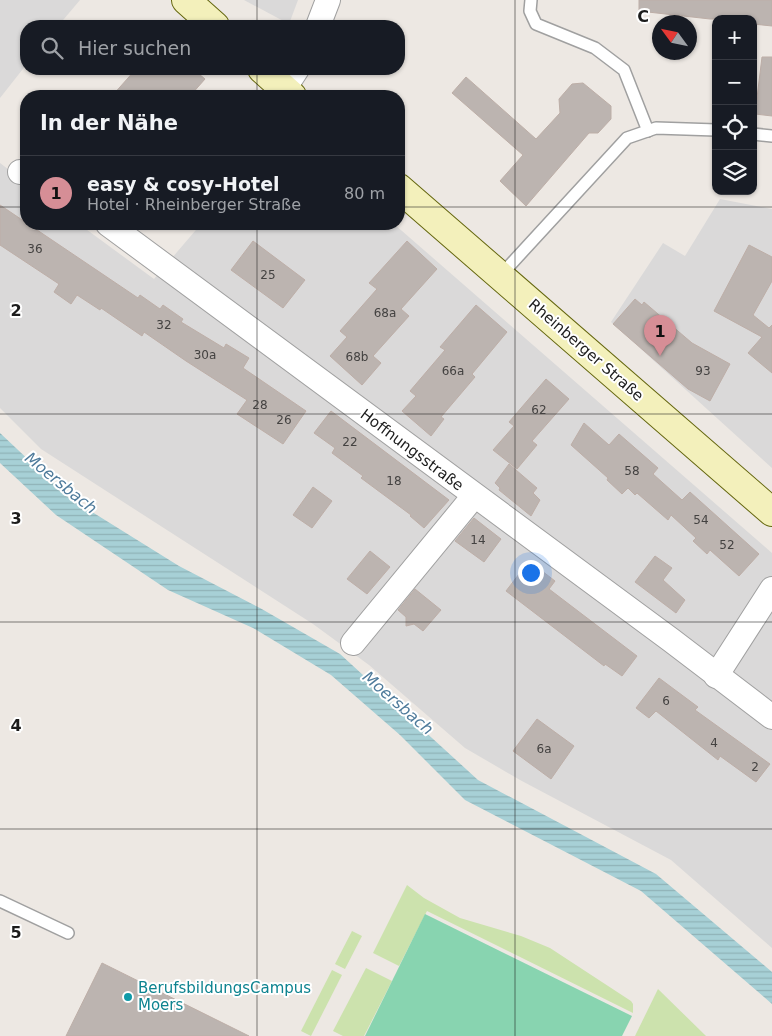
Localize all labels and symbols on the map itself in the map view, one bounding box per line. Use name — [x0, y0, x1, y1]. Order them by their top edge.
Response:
text: C — [637, 7, 649, 26]
north arrow — [652, 15, 697, 60]
house number: 36 — [27, 242, 43, 256]
house number: 25 — [260, 268, 276, 282]
street label: Rheinberger Straße — [525, 295, 647, 405]
text: 2 — [10, 301, 22, 320]
house number: 68a — [374, 306, 396, 320]
pin: 1 — [644, 315, 676, 356]
house number: 32 — [156, 318, 172, 332]
house number: 30a — [194, 348, 216, 362]
house number: 68b — [346, 350, 368, 364]
house number: 66a — [442, 364, 464, 378]
house number: 93 — [695, 364, 711, 378]
house number: 28 — [252, 398, 268, 412]
house number: 62 — [531, 403, 547, 417]
street label: Hoffnungsstraße — [357, 405, 467, 495]
house number: 26 — [276, 413, 292, 427]
house number: 22 — [342, 435, 358, 449]
water label: Moersbach — [21, 448, 101, 518]
house number: 58 — [624, 464, 640, 478]
house number: 18 — [386, 474, 402, 488]
text: 3 — [10, 509, 22, 528]
house number: 54 — [693, 513, 709, 527]
house number: 14 — [470, 533, 486, 547]
house number: 52 — [719, 538, 735, 552]
your location — [518, 560, 544, 586]
water label: Moersbach — [359, 667, 437, 739]
house number: 6 — [662, 694, 670, 708]
text: 4 — [10, 716, 22, 735]
house number: 4 — [710, 736, 718, 750]
house number: 6a — [537, 742, 552, 756]
house number: 2 — [751, 760, 759, 774]
text: 5 — [10, 923, 22, 942]
place label: BerufsbildungsCampus Moers — [138, 979, 311, 1014]
marker: BerufsbildungsCampus Moers — [122, 991, 134, 1003]

